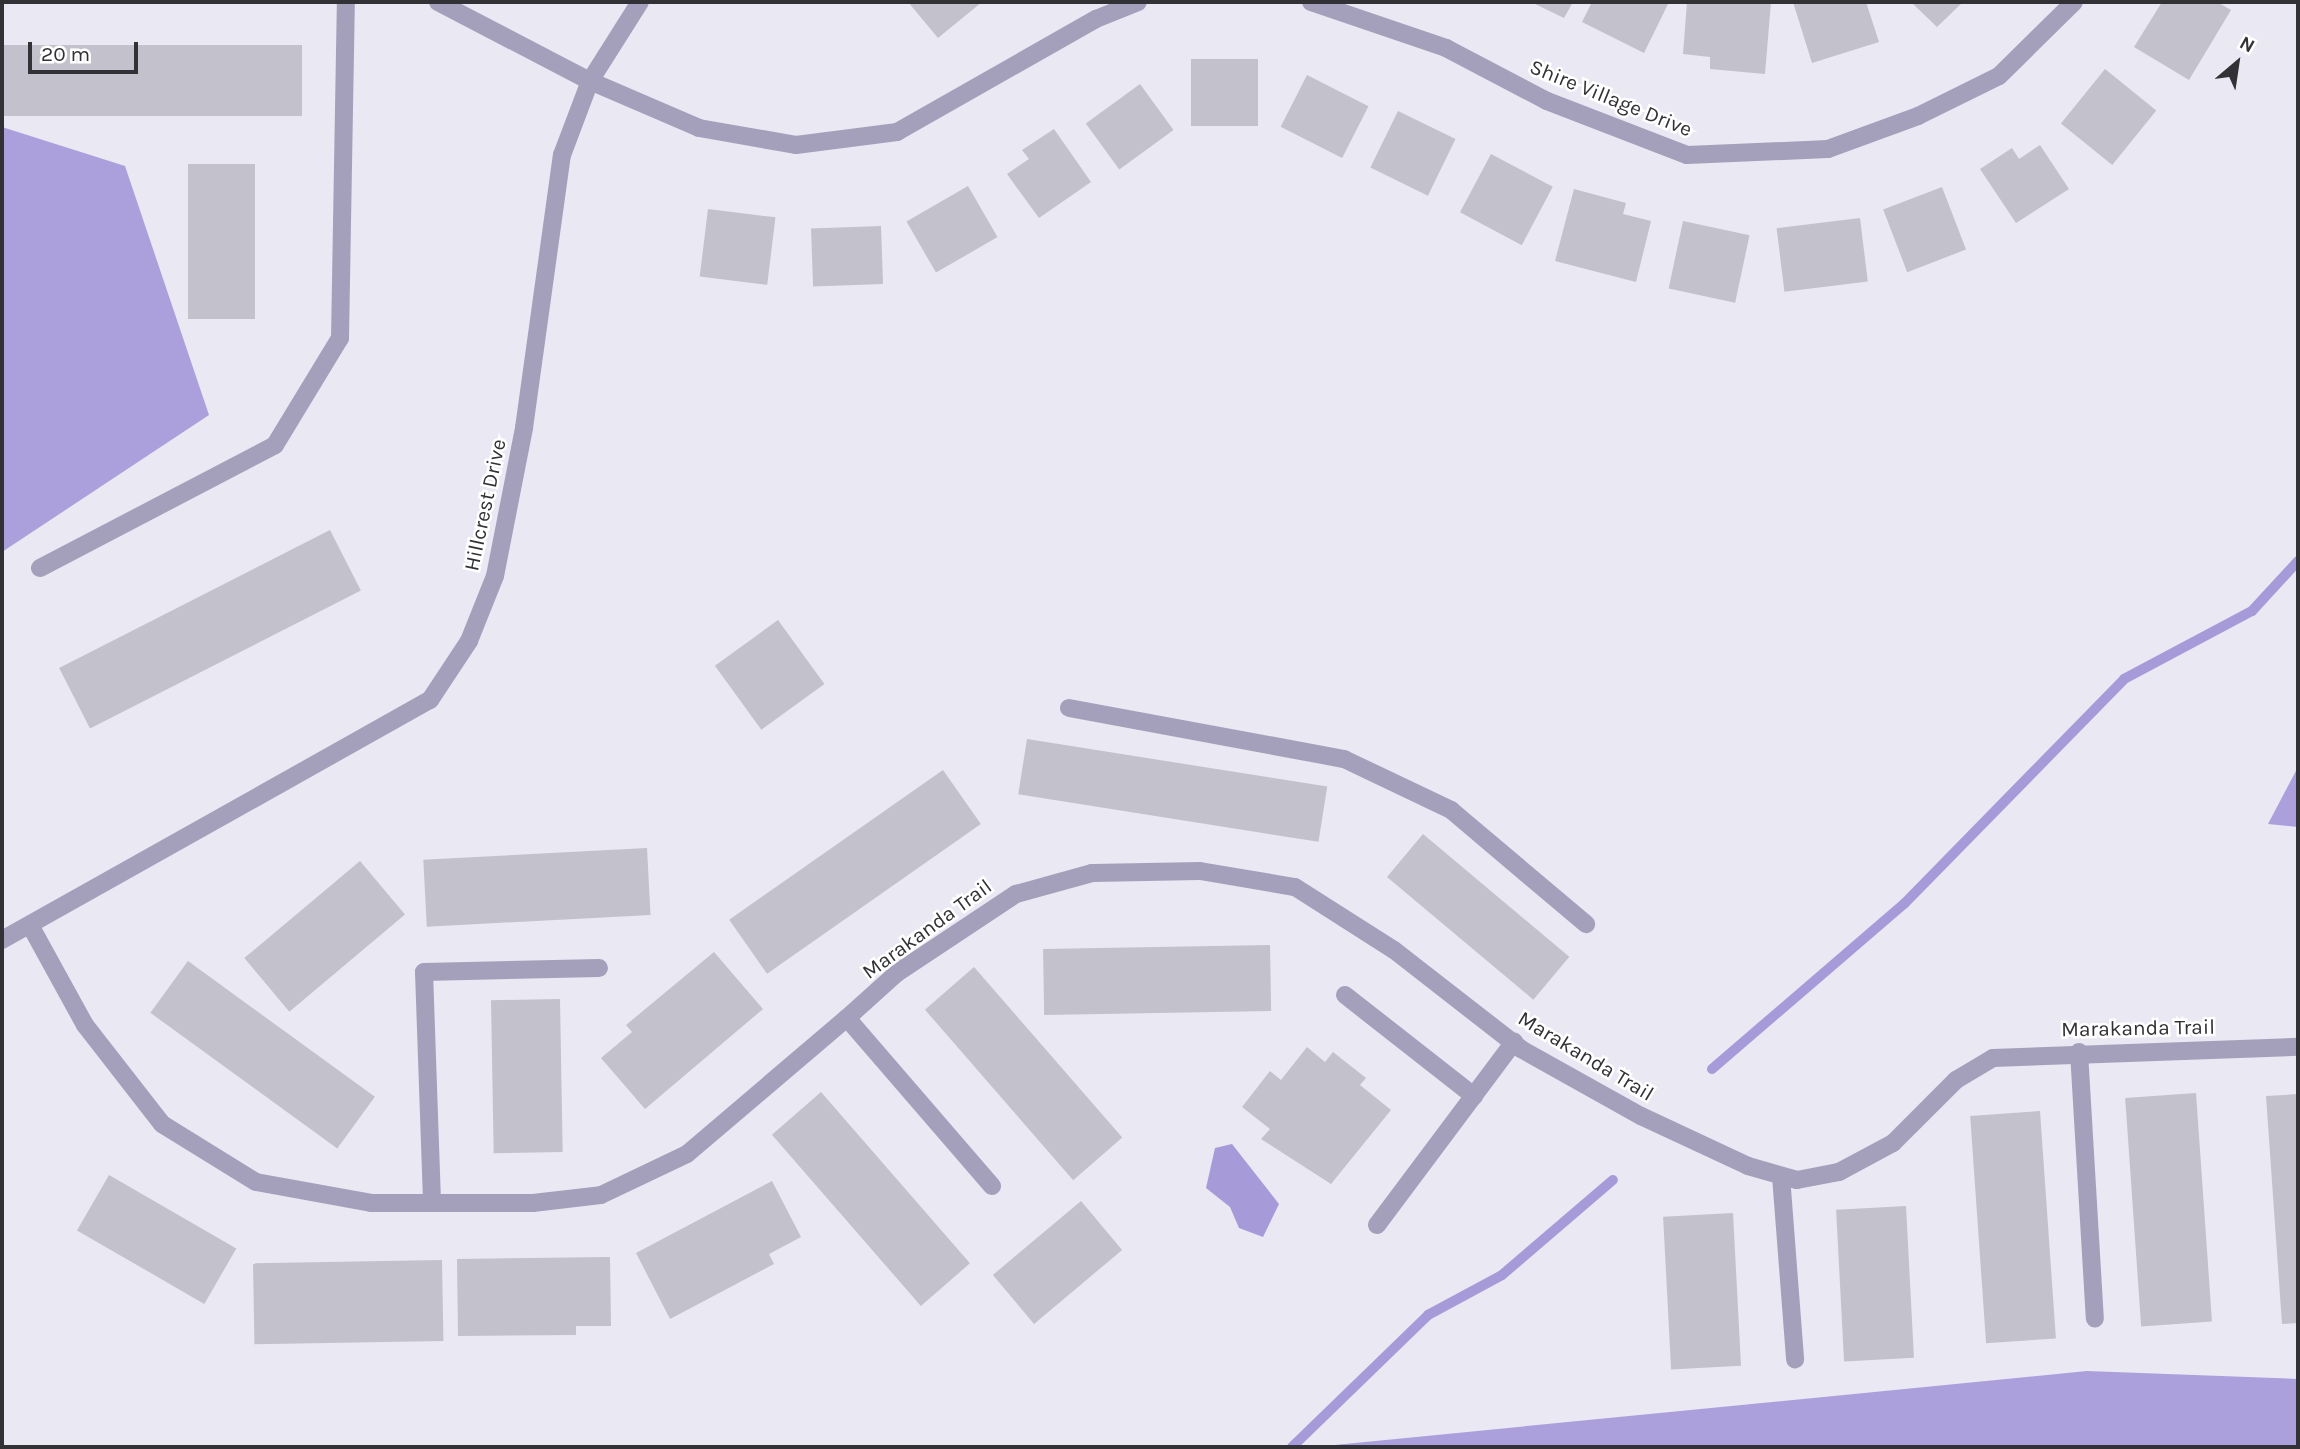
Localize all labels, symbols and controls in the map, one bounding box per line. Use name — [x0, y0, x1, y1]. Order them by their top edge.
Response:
scale bar — [32, 28, 142, 72]
north arrow — [2202, 28, 2272, 98]
text: N — [2236, 32, 2258, 58]
text: 20 m — [41, 42, 90, 66]
street label: Shire Village Drive — [1526, 54, 1696, 142]
street label: Hillcrest Drive — [459, 437, 511, 573]
street label: Marakanda Trail — [857, 874, 997, 984]
street label: Marakanda Trail — [1514, 1006, 1658, 1106]
street label: Marakanda Trail — [2061, 1014, 2215, 1042]

